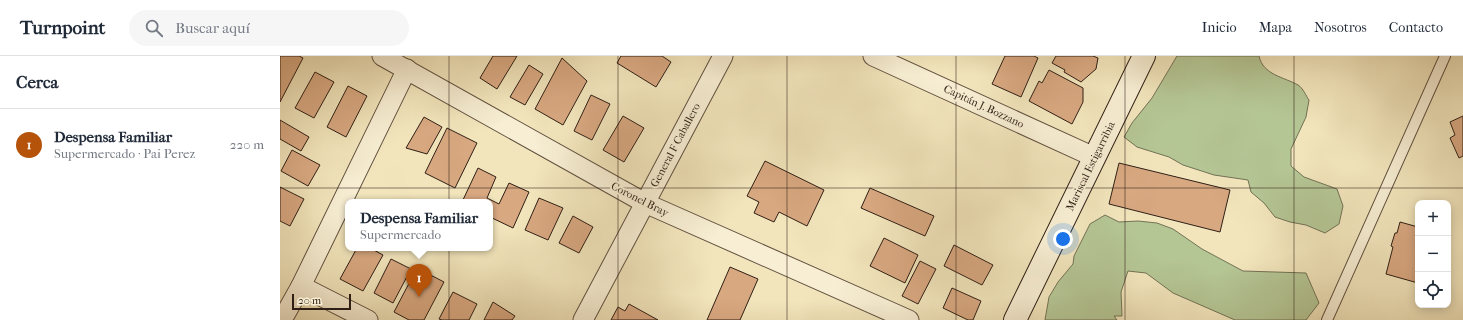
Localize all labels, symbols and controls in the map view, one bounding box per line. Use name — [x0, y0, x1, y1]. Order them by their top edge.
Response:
search box — [129, 10, 409, 46]
text: Turnpoint — [20, 17, 105, 39]
icon: search — [143, 17, 165, 39]
text: Buscar aquí — [175, 19, 250, 37]
text: Inicio — [1202, 19, 1237, 36]
text: Mapa — [1259, 19, 1292, 36]
text: Nosotros — [1314, 19, 1367, 36]
text: Contacto — [1389, 19, 1443, 36]
text: Cerca — [16, 72, 58, 92]
street label: Capitán J. Bozzano — [942, 82, 1026, 131]
street label: General F Caballero — [648, 101, 703, 190]
street label: Mariscal Estigarribia — [1063, 119, 1118, 213]
text: Despensa Familiar — [54, 128, 172, 146]
text: 1 — [27, 137, 31, 152]
text: 220 m — [230, 137, 264, 152]
text: Supermercado · Pai Perez — [54, 146, 195, 161]
street label: Coronel Bray — [609, 179, 672, 220]
popup — [345, 199, 493, 251]
map controls — [1415, 200, 1451, 308]
button: + — [1415, 200, 1451, 236]
text: Despensa Familiar — [360, 209, 478, 227]
text: Supermercado — [360, 227, 441, 242]
your location — [1053, 229, 1073, 249]
button: − — [1415, 236, 1451, 272]
pin: 1 — [406, 264, 432, 297]
button: locate — [1415, 272, 1451, 308]
scale bar — [292, 292, 351, 311]
text: 20 m — [298, 294, 321, 307]

